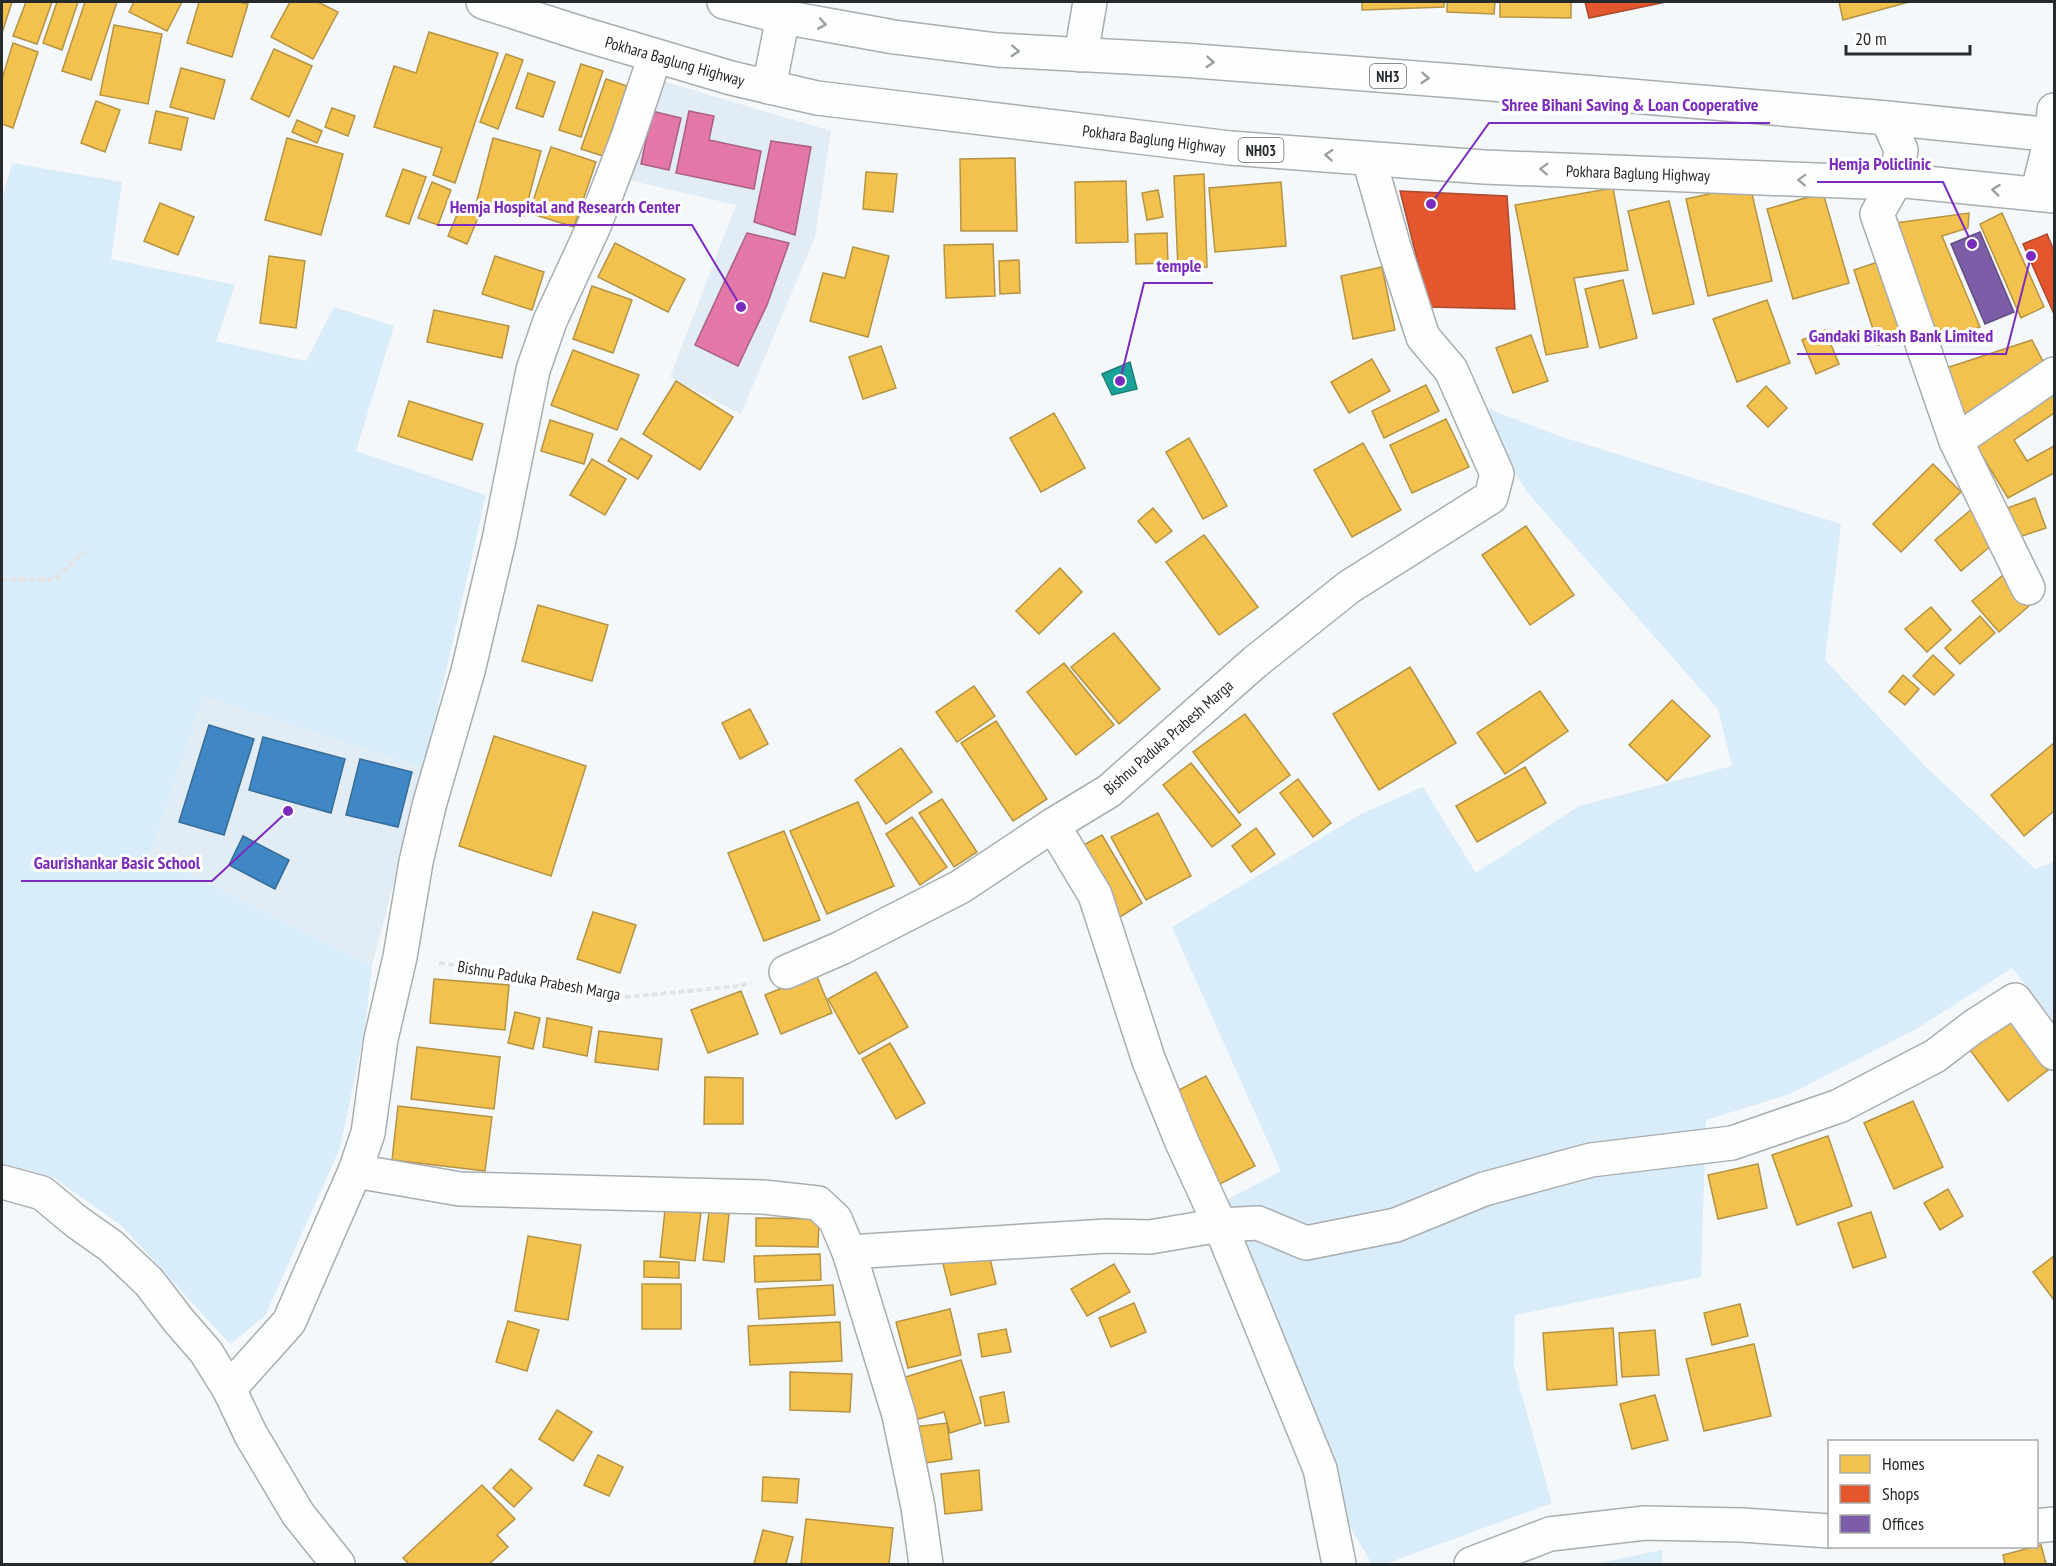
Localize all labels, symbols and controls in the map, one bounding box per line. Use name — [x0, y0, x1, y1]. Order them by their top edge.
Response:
one-way arrow — [817, 17, 827, 30]
scale bar — [1846, 18, 1970, 56]
text: 20 m — [1855, 27, 1887, 50]
street label: Pokhara Baglung Highway — [603, 32, 747, 90]
one-way arrow — [1011, 45, 1020, 58]
one-way arrow — [1205, 55, 1214, 68]
road number: NH3 — [1370, 64, 1406, 88]
one-way arrow — [1421, 72, 1430, 85]
callout: Shree Bihani Saving & Loan Cooperative — [1489, 87, 1770, 123]
text: Shree Bihani Saving & Loan Cooperative — [1501, 93, 1759, 116]
street label: Pokhara Baglung Highway — [1081, 120, 1227, 158]
road number: NH03 — [1238, 138, 1284, 162]
callout: Hemja Policlinic — [1817, 146, 1943, 182]
one-way arrow — [1324, 149, 1333, 162]
text: Hemja Policlinic — [1829, 152, 1932, 175]
street label: Pokhara Baglung Highway — [1566, 160, 1710, 186]
one-way arrow — [1540, 163, 1549, 176]
one-way arrow — [1797, 173, 1806, 186]
one-way arrow — [1992, 184, 2001, 197]
callout: Hemja Hospital and Research Center — [437, 189, 692, 225]
text: Hemja Hospital and Research Center — [450, 195, 681, 218]
callout: temple — [1144, 247, 1213, 283]
text: temple — [1157, 254, 1202, 277]
callout: Gandaki Bikash Bank Limited — [1797, 318, 2006, 354]
text: Gandaki Bikash Bank Limited — [1809, 324, 1993, 347]
street label: Bishnu Paduka Prabesh Marga — [1099, 675, 1237, 799]
callout: Gaurishankar Basic School — [21, 845, 212, 881]
text: Gaurishankar Basic School — [34, 851, 201, 874]
street label: Bishnu Paduka Prabesh Marga — [456, 956, 622, 1004]
legend — [1828, 1440, 2038, 1548]
text: Homes — [1882, 1452, 1925, 1475]
text: Shops — [1882, 1482, 1919, 1505]
text: Offices — [1882, 1512, 1924, 1535]

